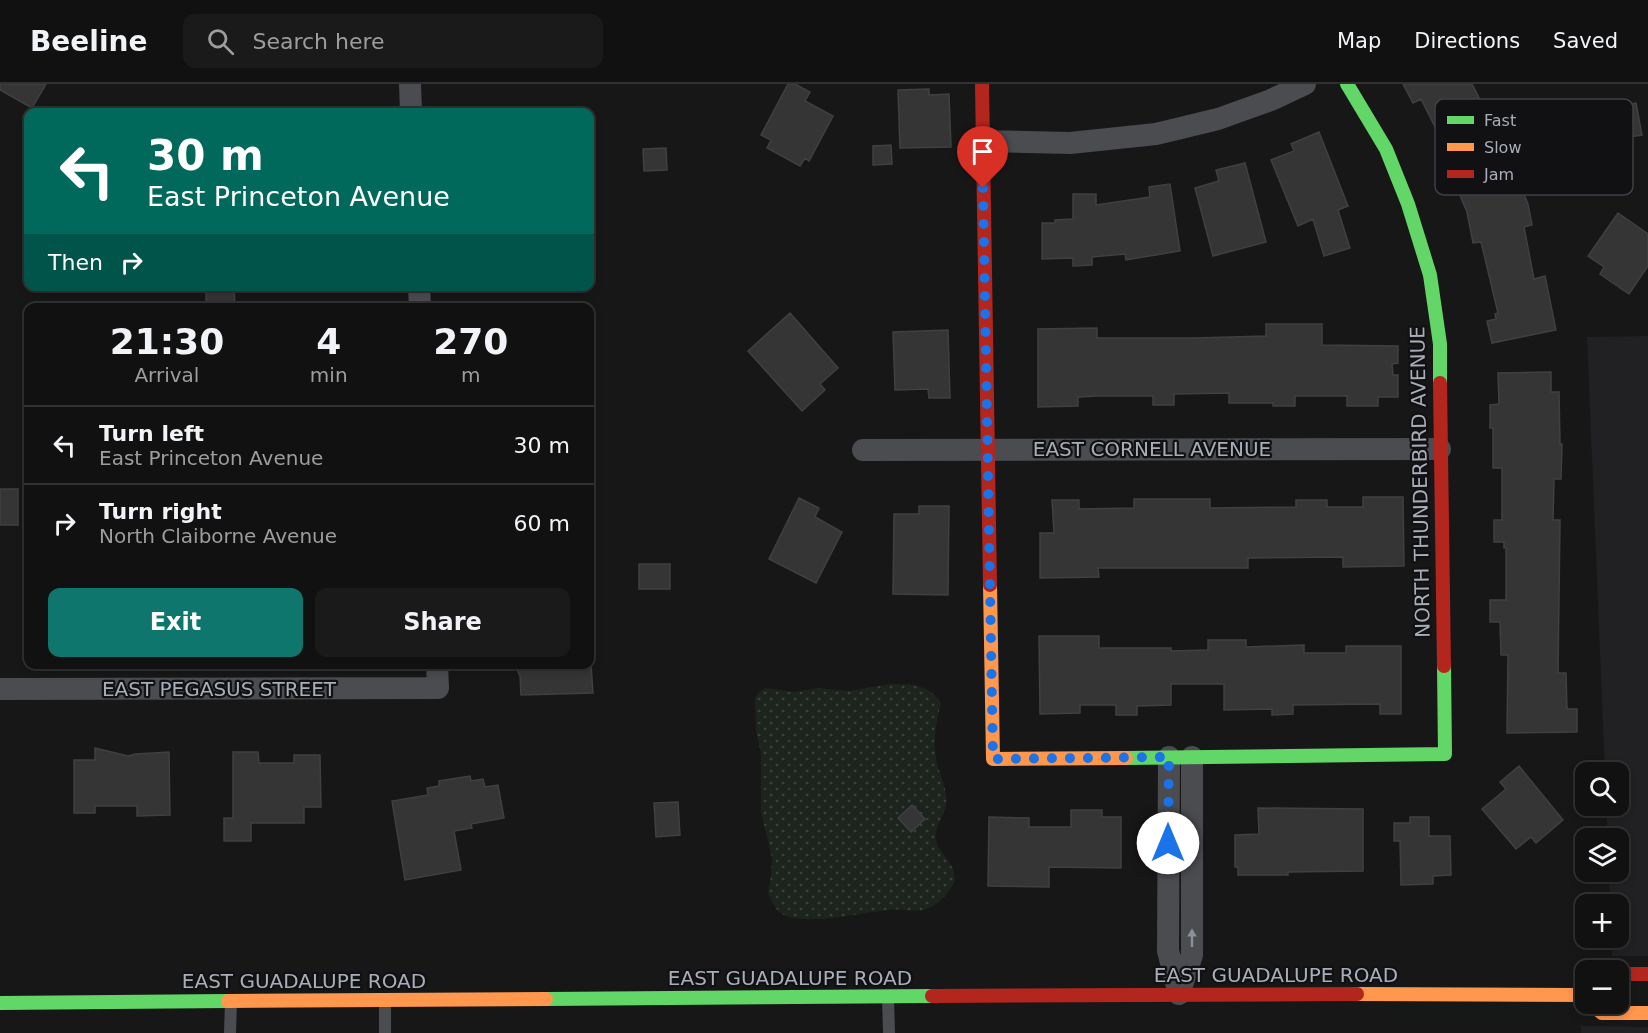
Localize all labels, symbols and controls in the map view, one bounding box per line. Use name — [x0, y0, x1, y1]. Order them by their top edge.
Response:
search box — [183, 14, 603, 68]
text: Beeline — [30, 25, 147, 58]
icon: search — [204, 25, 237, 58]
text: Search here — [252, 29, 385, 54]
text: Map — [1337, 29, 1381, 53]
text: Directions — [1414, 29, 1520, 53]
text: Saved — [1553, 29, 1618, 53]
legend — [1435, 99, 1633, 195]
text: Fast — [1484, 111, 1516, 130]
pin — [957, 126, 1008, 188]
text: 30 m — [147, 131, 264, 180]
icon: left — [48, 132, 126, 210]
icon: arrive — [966, 135, 999, 168]
text: Slow — [1484, 138, 1521, 157]
text: Jam — [1483, 165, 1514, 184]
text: East Princeton Avenue — [147, 181, 450, 212]
icon: right — [115, 246, 148, 279]
text: Then — [48, 250, 103, 275]
text: 21:30 — [110, 321, 224, 362]
text: 4 — [316, 321, 341, 362]
text: 270 — [433, 321, 508, 362]
street label: NORTH THUNDERBIRD AVENUE — [1405, 326, 1435, 638]
text: Arrival — [134, 363, 199, 387]
text: min — [310, 363, 348, 387]
text: m — [461, 363, 481, 387]
text: Turn left — [99, 421, 204, 446]
icon: left — [48, 429, 81, 462]
text: 30 m — [514, 433, 570, 458]
street label: EAST CORNELL AVENUE — [1033, 437, 1271, 461]
text: East Princeton Avenue — [99, 446, 323, 470]
text: Turn right — [99, 499, 222, 524]
icon: right — [48, 507, 81, 540]
text: 60 m — [514, 511, 570, 536]
text: North Claiborne Avenue — [99, 524, 337, 548]
button: Exit — [48, 588, 303, 657]
button: Share — [315, 588, 570, 657]
street label: EAST PEGASUS STREET — [102, 677, 337, 701]
map controls — [1575, 762, 1629, 1014]
button: search — [1575, 762, 1629, 816]
position arrow — [1136, 811, 1200, 875]
button: layers — [1575, 828, 1629, 882]
button: + — [1575, 894, 1629, 948]
one-way arrow — [1187, 928, 1197, 947]
button: − — [1575, 960, 1629, 1014]
street label: EAST GUADALUPE ROAD — [1154, 963, 1398, 987]
street label: EAST GUADALUPE ROAD — [668, 966, 912, 990]
street label: EAST GUADALUPE ROAD — [182, 969, 426, 993]

